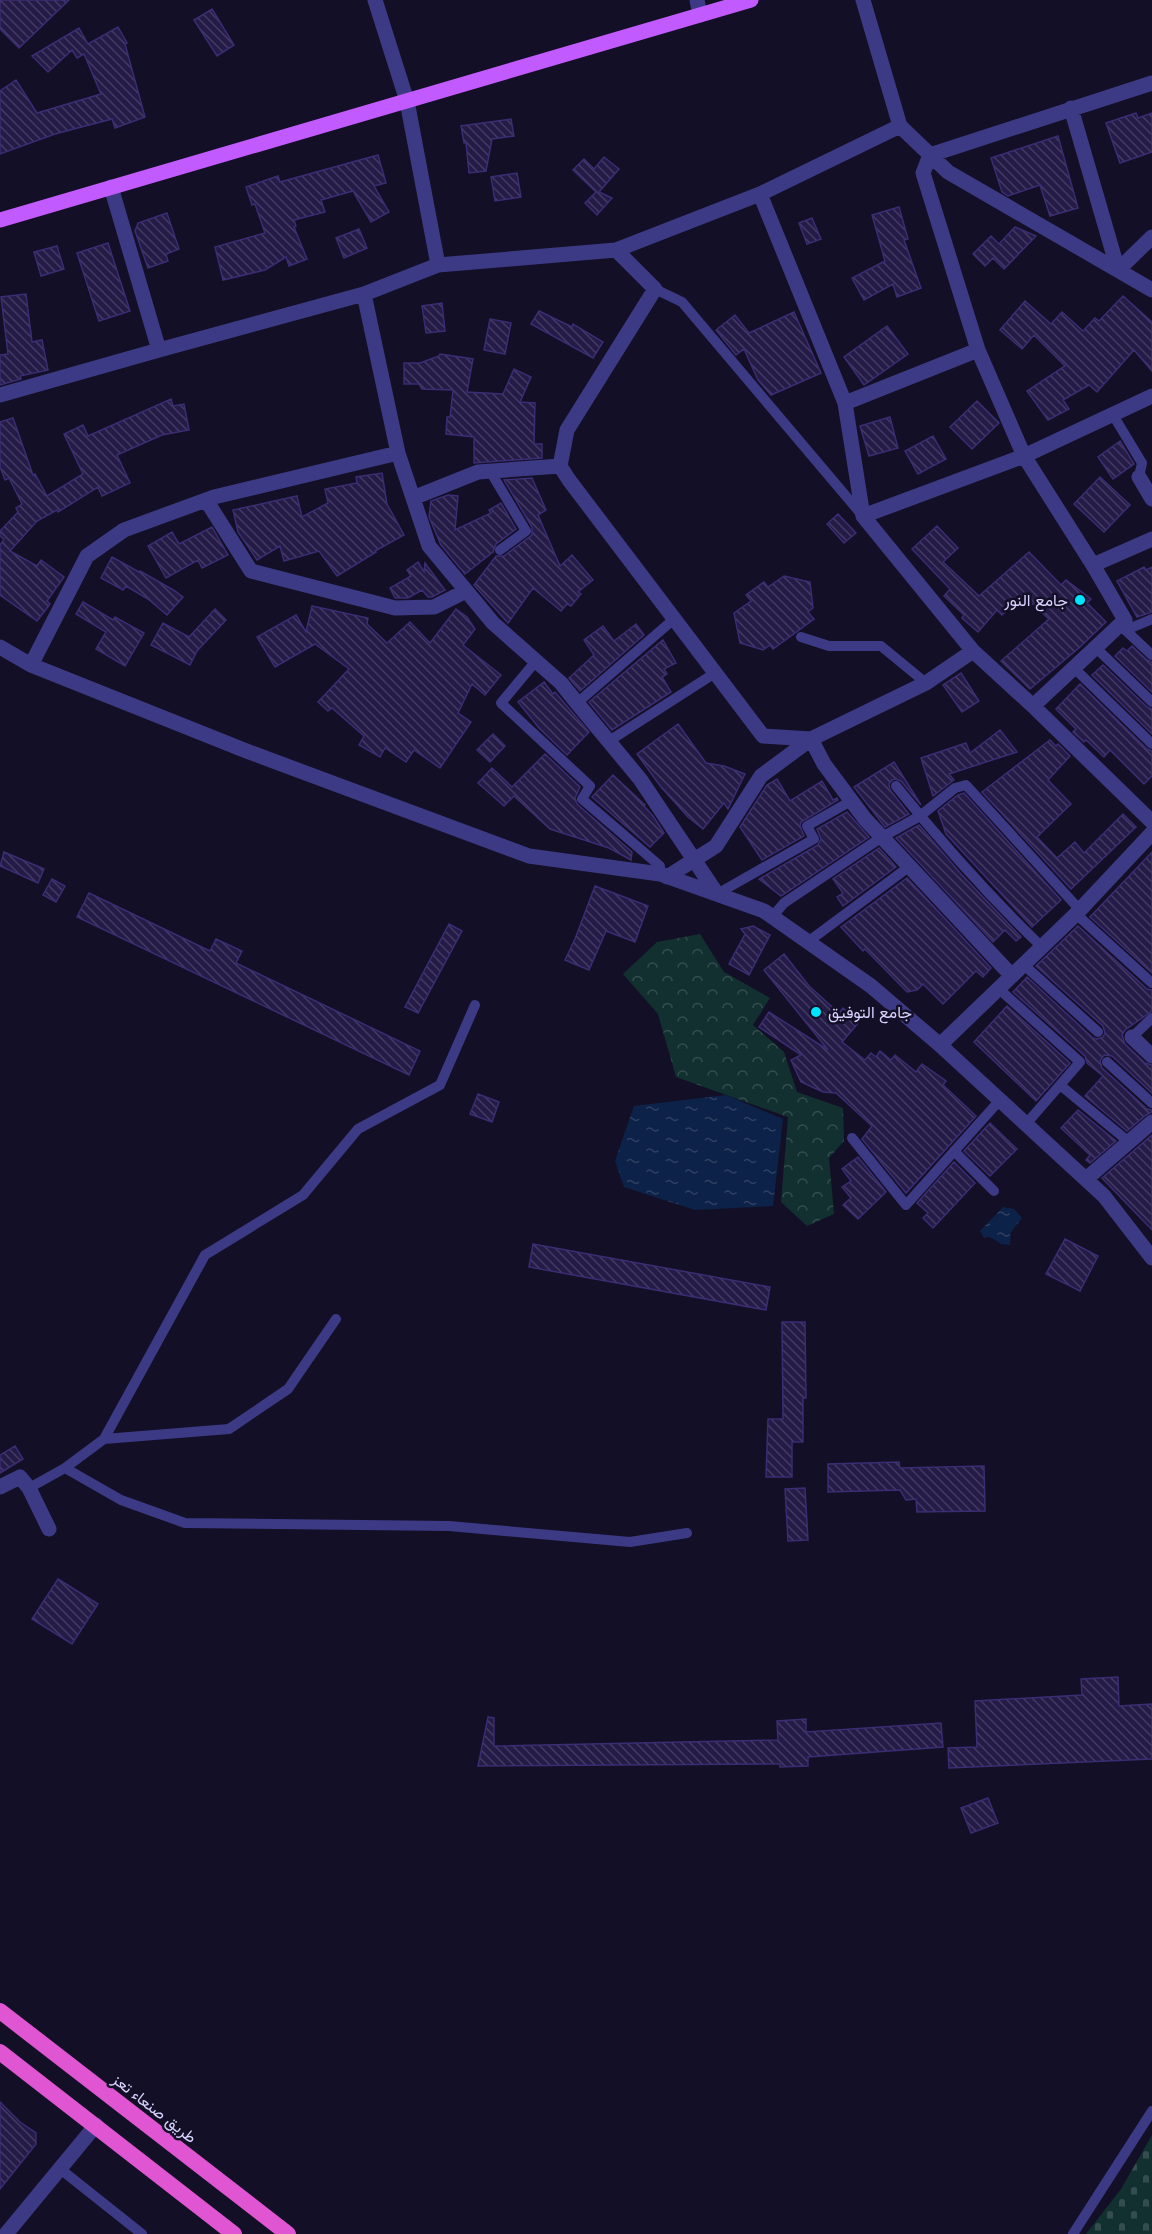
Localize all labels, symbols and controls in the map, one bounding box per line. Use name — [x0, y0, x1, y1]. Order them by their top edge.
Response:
place label: جامع النور — [1003, 590, 1068, 612]
marker: جامع النور — [1073, 593, 1087, 607]
place label: جامع التوفيق — [828, 1002, 912, 1024]
marker: جامع التوفيق — [809, 1005, 823, 1019]
street label: طريق صنعاء تعز — [107, 2068, 201, 2148]

